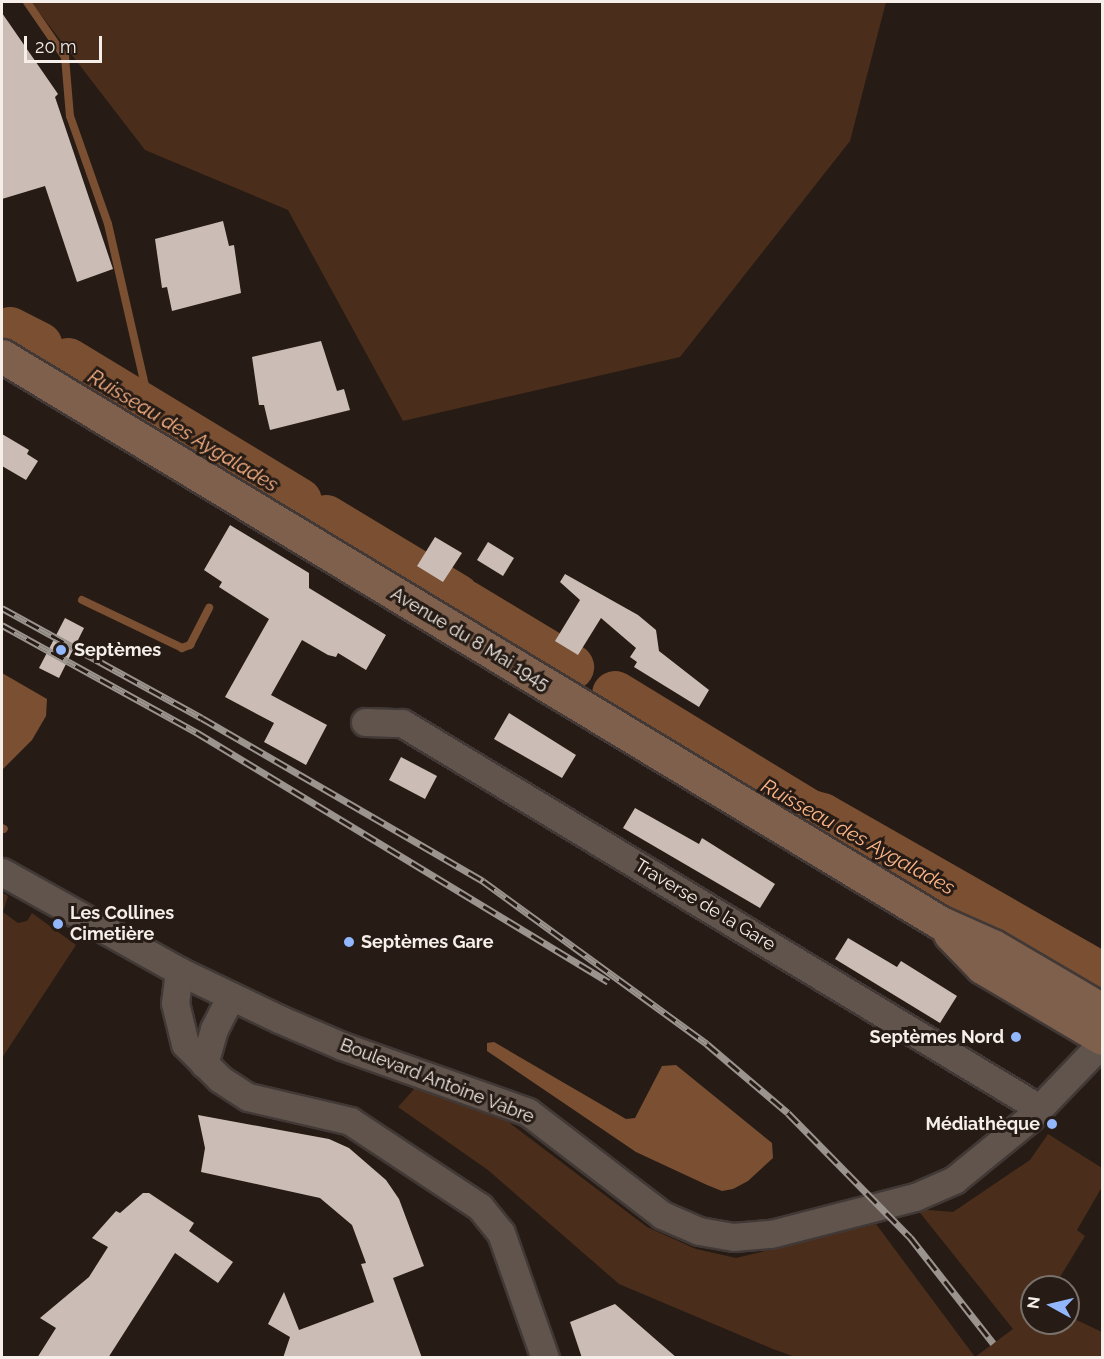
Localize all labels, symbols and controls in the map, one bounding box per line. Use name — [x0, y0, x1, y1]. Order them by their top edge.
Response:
scale bar — [27, 24, 105, 62]
text: 20 m — [35, 36, 77, 57]
water label: Ruisseau des Aygalades — [83, 365, 283, 497]
street label: Avenue du 8 Mai 1945 — [387, 583, 553, 695]
place label: Septèmes — [74, 639, 161, 661]
marker: Septèmes — [52, 641, 70, 659]
water label: Ruisseau des Aygalades — [757, 774, 959, 900]
street label: Traverse de la Gare — [631, 855, 779, 955]
place label: Les Collines Cimetière — [70, 903, 174, 946]
marker: Les Collines Cimetière — [51, 917, 65, 931]
place label: Septèmes Gare — [361, 931, 493, 953]
marker: Septèmes Gare — [342, 935, 356, 949]
place label: Septèmes Nord — [870, 1026, 1004, 1048]
marker: Septèmes Nord — [1009, 1030, 1023, 1044]
street label: Boulevard Antoine Vabre — [336, 1034, 538, 1128]
place label: Médiathèque — [925, 1113, 1040, 1135]
marker: Médiathèque — [1045, 1117, 1059, 1131]
north arrow — [1020, 1275, 1080, 1335]
text: N — [1023, 1295, 1044, 1310]

